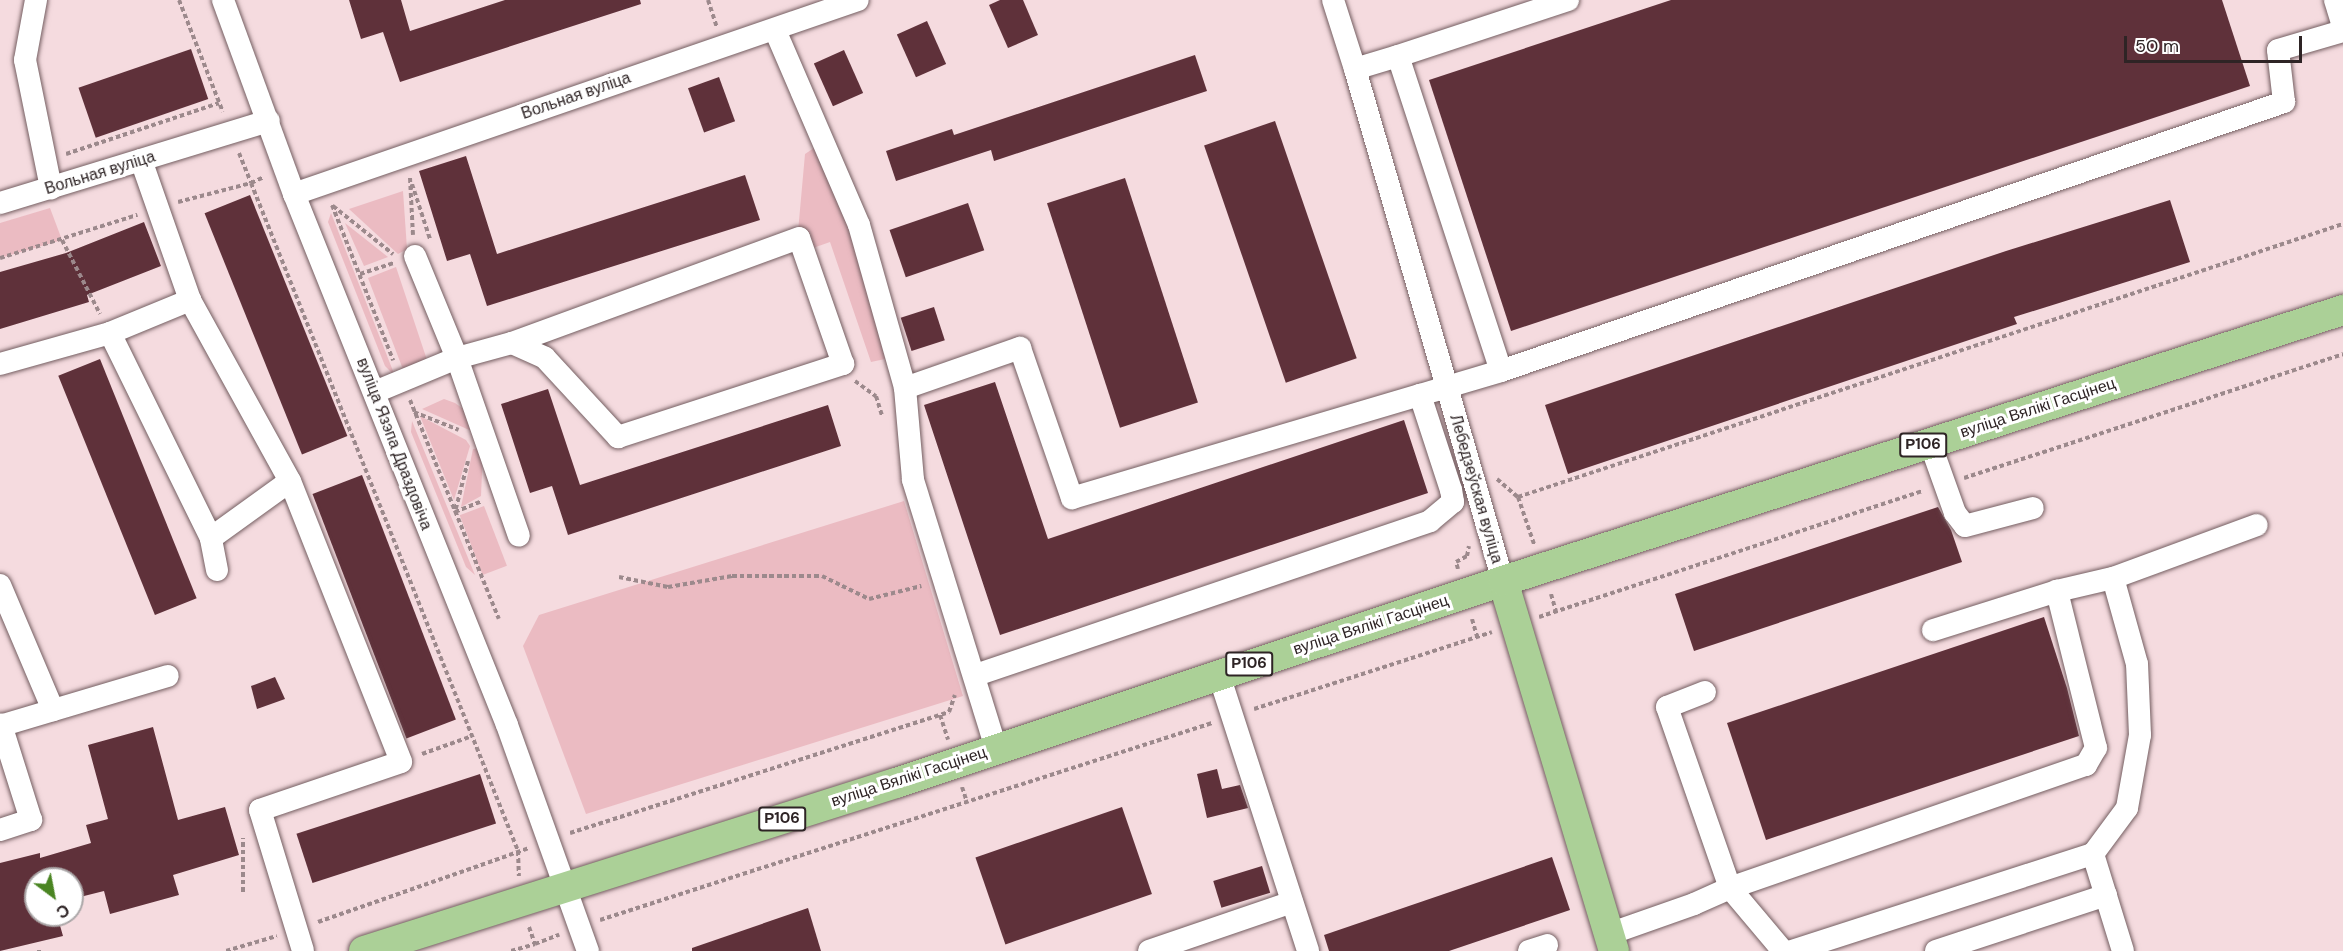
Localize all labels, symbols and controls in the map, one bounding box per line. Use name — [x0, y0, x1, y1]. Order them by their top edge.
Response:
scale bar — [2127, 24, 2306, 62]
text: 50 m — [2135, 34, 2179, 58]
street label: Вольная вуліца — [519, 68, 633, 124]
street label: Вольная вуліца — [43, 147, 157, 199]
street label: вуліца Язэпа Драздовіча — [352, 355, 436, 533]
street label: вуліца Вялікі Гасцінец — [1958, 374, 2118, 442]
street label: Лебедзеўская вуліца — [1446, 412, 1506, 566]
road number: Р106 — [1899, 433, 1947, 457]
street label: вуліца Вялікі Гасцінец — [1291, 591, 1451, 659]
road number: Р106 — [1225, 652, 1273, 676]
street label: вуліца Вялікі Гасцінец — [829, 743, 989, 811]
road number: Р106 — [758, 807, 806, 831]
north arrow — [24, 867, 84, 927]
text: С — [52, 899, 73, 923]

